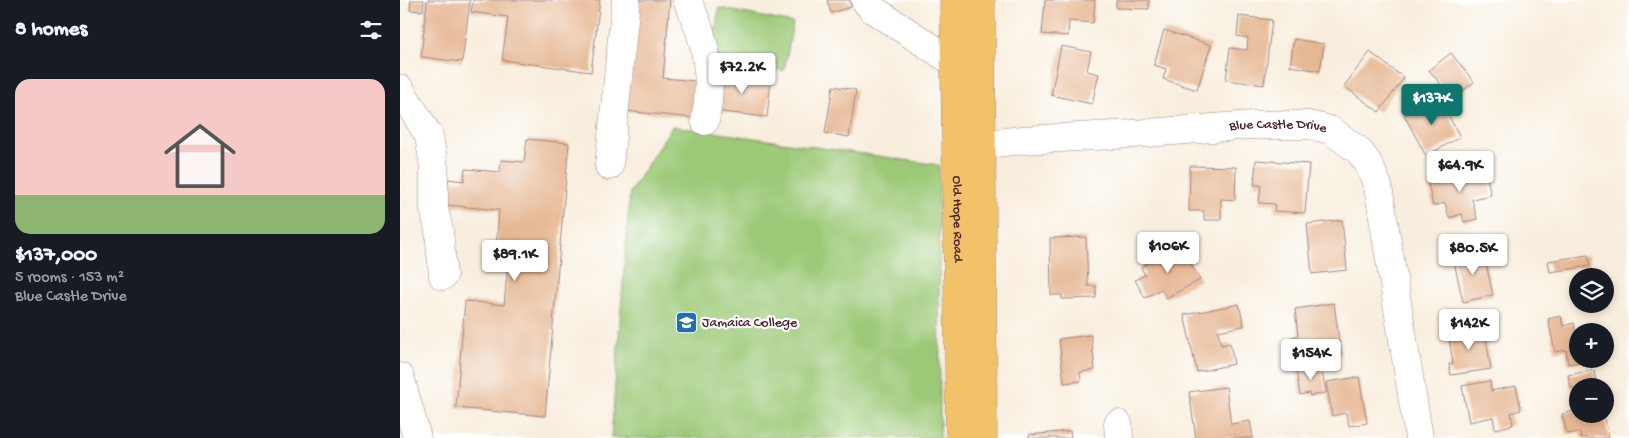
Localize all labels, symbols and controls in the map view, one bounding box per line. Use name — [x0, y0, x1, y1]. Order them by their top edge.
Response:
icon: filters — [357, 16, 385, 44]
text: 8 homes — [15, 18, 87, 43]
pin: $72.2K — [701, 52, 783, 95]
text: $72.2K — [719, 59, 765, 78]
pin: $137K — [1397, 84, 1467, 126]
text: $137K — [1412, 90, 1452, 109]
icon: home — [155, 111, 245, 201]
street label: Blue Castle Drive — [1228, 116, 1329, 138]
pin: $64.9K — [1419, 150, 1501, 193]
text: $64.9K — [1438, 157, 1482, 176]
street label: Old Hope Road — [948, 176, 966, 264]
pin: $106K — [1133, 232, 1203, 274]
pin: $80.5K — [1432, 234, 1514, 276]
text: $106K — [1148, 238, 1188, 257]
pin: $89.1K — [474, 240, 556, 282]
text: $80.5K — [1449, 240, 1497, 259]
text: $137,000 — [15, 244, 97, 269]
text: $89.1K — [493, 246, 537, 265]
map controls — [1569, 268, 1614, 423]
button: layers — [1569, 268, 1614, 313]
text: 5 rooms · 153 m² — [15, 269, 124, 288]
text: Blue Castle Drive — [15, 288, 127, 307]
pin: $142K — [1434, 308, 1504, 351]
school or university icon: Jamaica College — [674, 311, 698, 335]
place label: Jamaica College — [702, 315, 798, 332]
text: $142K — [1450, 315, 1488, 334]
button: + — [1569, 323, 1614, 368]
pin: $154K — [1276, 338, 1346, 381]
text: $154K — [1292, 345, 1330, 364]
button: − — [1569, 378, 1614, 423]

